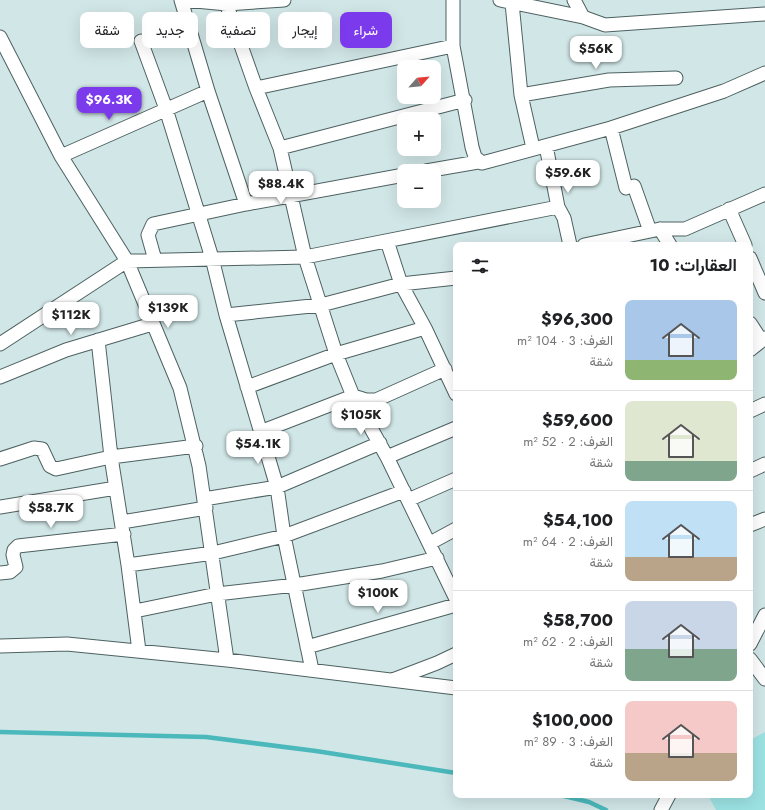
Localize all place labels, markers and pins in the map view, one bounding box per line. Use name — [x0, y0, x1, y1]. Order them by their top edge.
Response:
pin: $56K — [572, 36, 620, 70]
pin: $96.3K — [76, 87, 142, 121]
pin: $59.6K — [535, 160, 601, 194]
pin: $88.4K — [248, 171, 314, 205]
pin: $139K — [140, 295, 196, 329]
pin: $112K — [43, 302, 99, 336]
pin: $105K — [333, 402, 389, 436]
pin: $54.1K — [225, 431, 291, 465]
pin: $58.7K — [18, 495, 84, 529]
pin: $100K — [350, 580, 406, 614]

